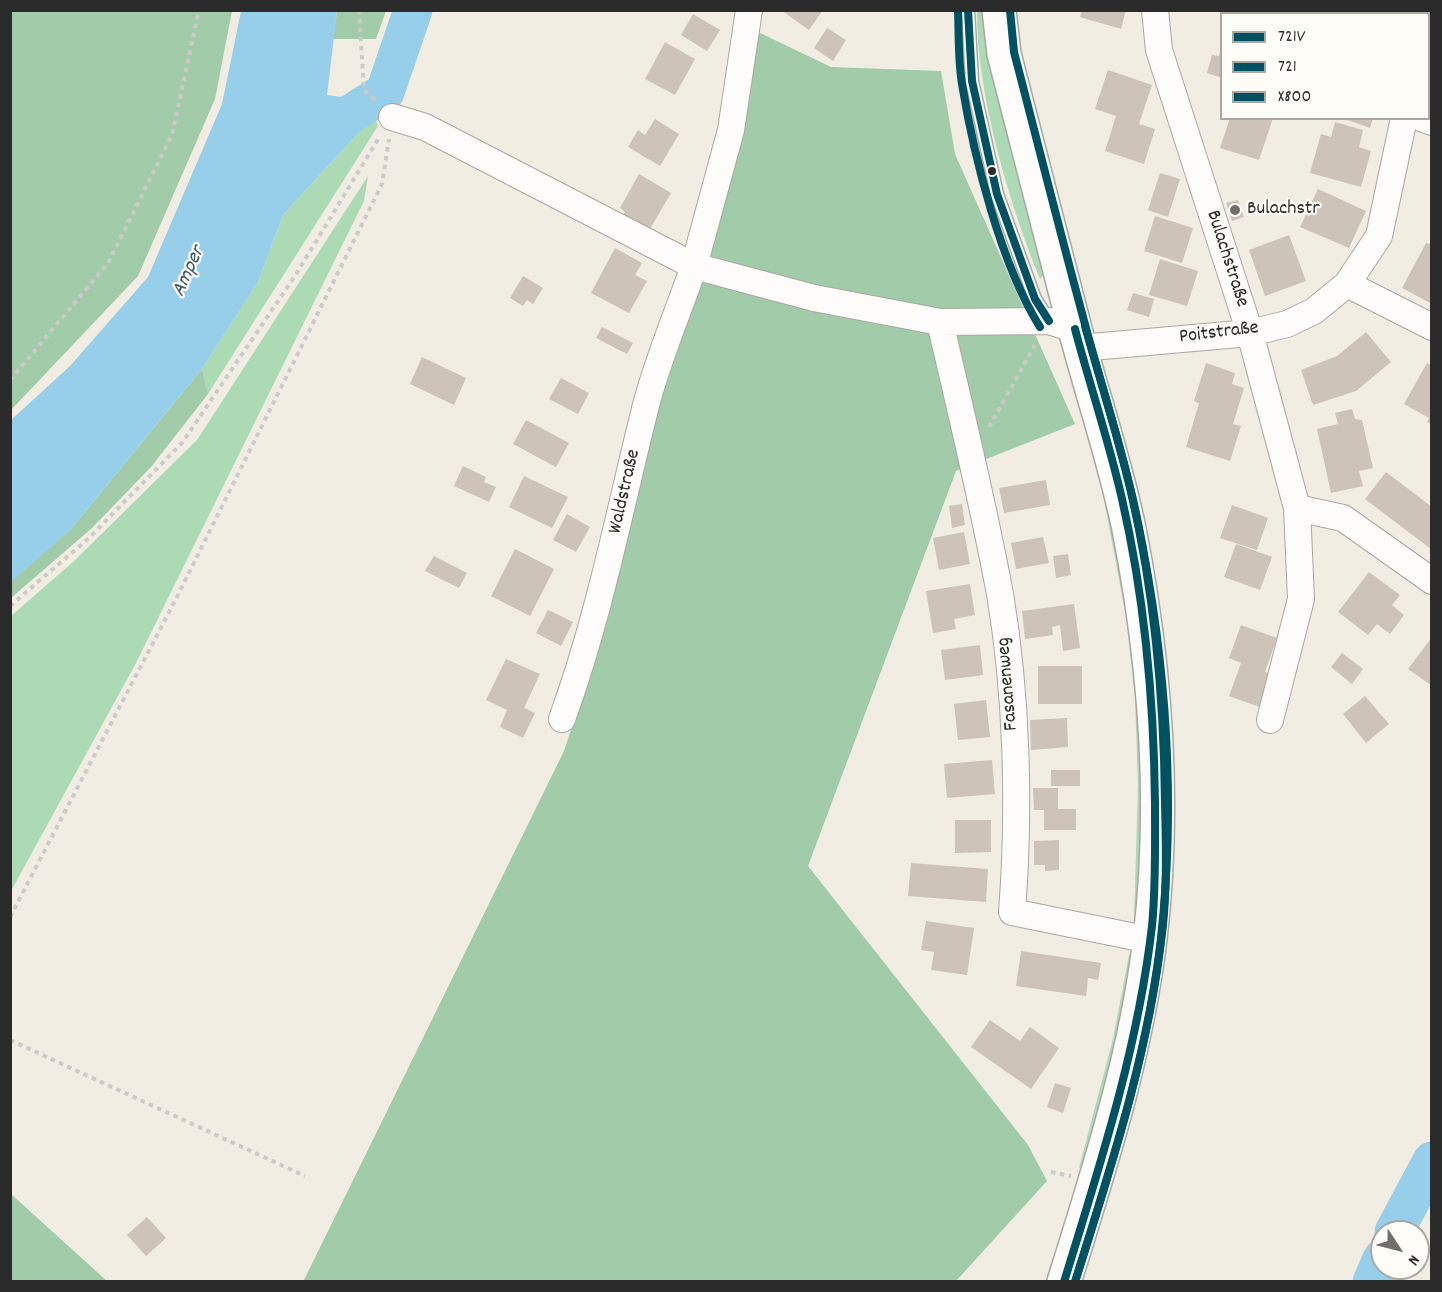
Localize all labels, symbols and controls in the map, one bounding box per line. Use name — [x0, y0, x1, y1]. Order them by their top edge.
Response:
legend — [1220, 12, 1430, 120]
text: 721V — [1278, 25, 1305, 50]
text: 721 — [1278, 55, 1297, 80]
text: X800 — [1278, 85, 1311, 110]
unlabelled marker — [986, 165, 998, 177]
place label: Bulachstr — [1247, 198, 1320, 222]
marker: Bulachstr — [1228, 203, 1242, 217]
street label: Bulachstraße — [1199, 208, 1253, 310]
water label: Amper — [168, 243, 212, 301]
street label: Poitstraße — [1178, 317, 1260, 351]
street label: Waldstraße — [605, 447, 647, 537]
street label: Fasanenweg — [993, 636, 1025, 732]
north arrow — [1370, 1220, 1430, 1280]
text: N — [1402, 1250, 1425, 1270]

